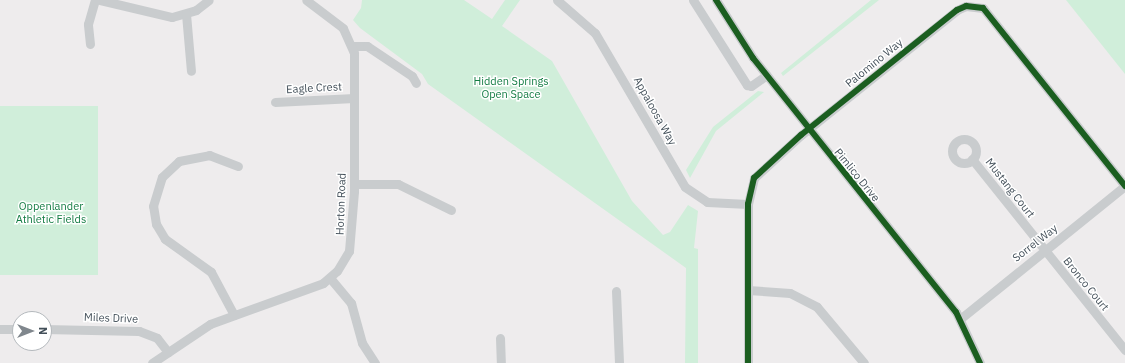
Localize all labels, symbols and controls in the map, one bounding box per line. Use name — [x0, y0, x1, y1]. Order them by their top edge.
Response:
street label: Palomino Way — [843, 36, 905, 90]
park label: Hidden Springs Open Space — [473, 75, 549, 101]
street label: Appaloosa Way — [631, 75, 679, 147]
street label: Eagle Crest — [286, 80, 342, 96]
street label: Pimlico Drive — [832, 146, 882, 204]
street label: Mustang Court — [983, 156, 1037, 220]
street label: Horton Road — [333, 173, 349, 235]
park label: Oppenlander Athletic Fields — [16, 200, 86, 226]
street label: Sorrel Way — [1010, 221, 1060, 265]
street label: Bronco Court — [1060, 255, 1112, 313]
street label: Miles Drive — [84, 310, 138, 326]
north arrow — [12, 311, 52, 351]
text: N — [36, 327, 50, 335]

